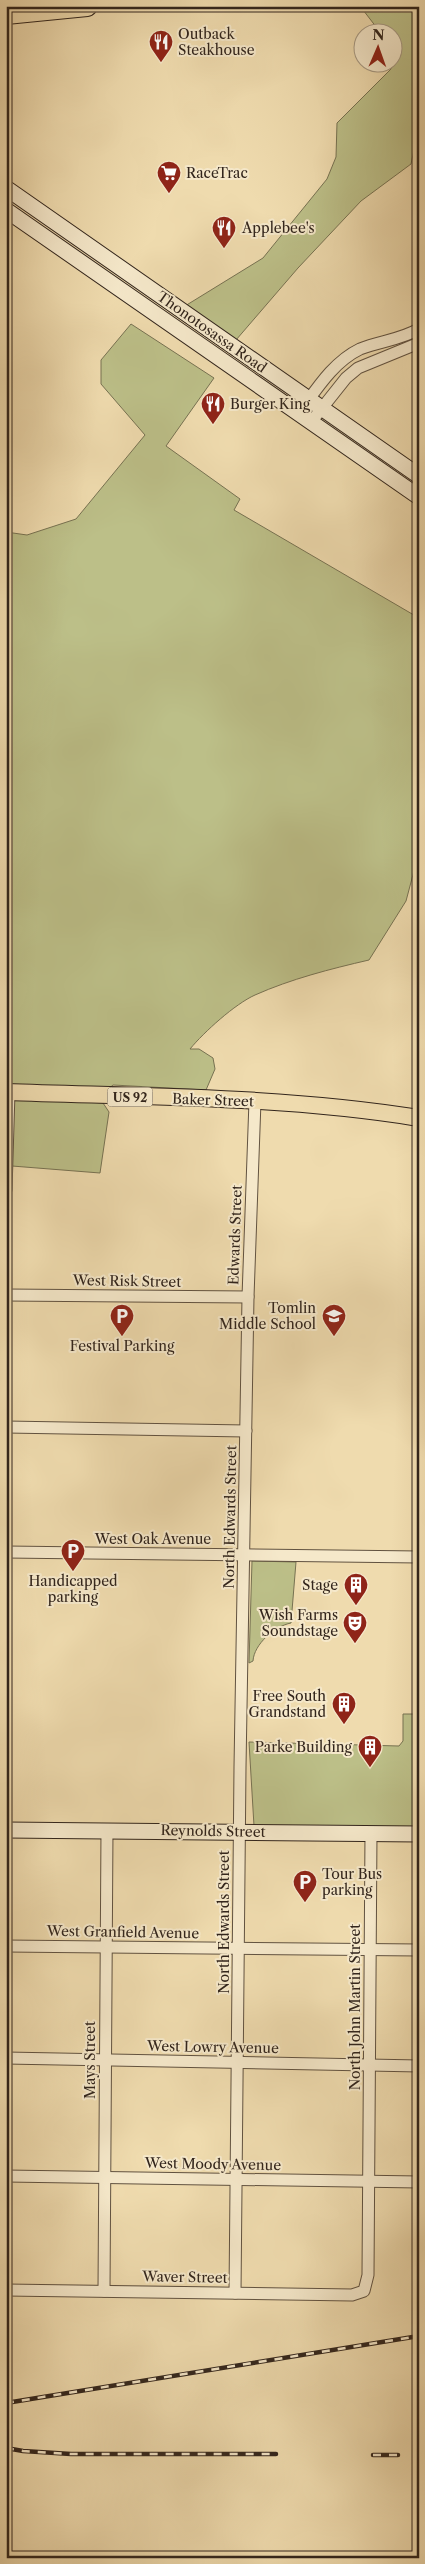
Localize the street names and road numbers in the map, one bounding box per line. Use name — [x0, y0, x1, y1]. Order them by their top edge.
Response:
street label: Thonotosassa Road — [154, 287, 271, 377]
road number: US 92 — [108, 1088, 152, 1106]
street label: Baker Street — [172, 1090, 254, 1110]
street label: Edwards Street — [224, 1184, 246, 1285]
street label: West Risk Street — [72, 1271, 181, 1291]
street label: North Edwards Street — [220, 1445, 240, 1589]
street label: West Oak Avenue — [94, 1530, 211, 1548]
street label: Reynolds Street — [160, 1821, 266, 1841]
street label: North Edwards Street — [215, 1850, 233, 1994]
street label: West Granfield Avenue — [46, 1922, 199, 1942]
street label: North John Martin Street — [346, 1924, 364, 2090]
street label: Mays Street — [81, 2021, 99, 2099]
street label: West Lowry Avenue — [146, 2037, 279, 2057]
street label: West Moody Avenue — [144, 2154, 281, 2174]
street label: Waver Street — [141, 2267, 228, 2287]

